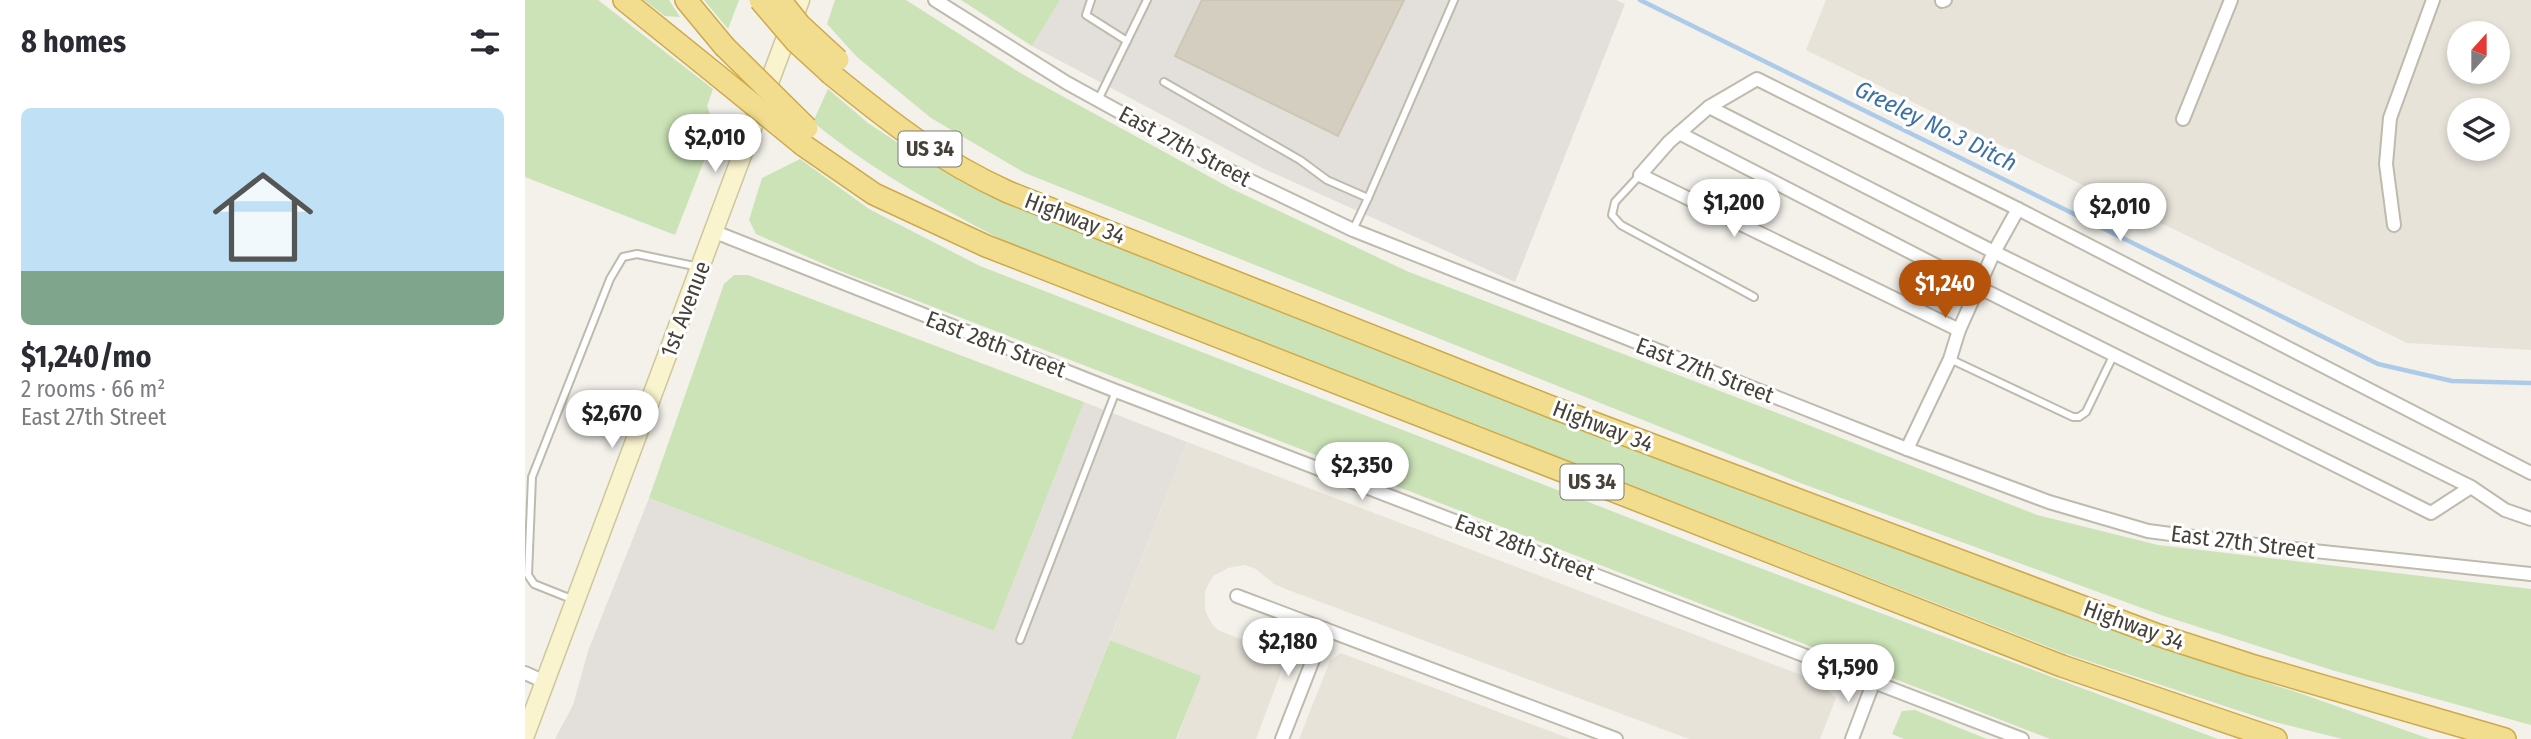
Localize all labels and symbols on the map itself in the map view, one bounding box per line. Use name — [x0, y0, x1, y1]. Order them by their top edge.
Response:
north arrow — [2447, 21, 2509, 84]
water label: Greeley No.3 Ditch — [1851, 75, 2021, 177]
street label: East 27th Street — [1114, 100, 1256, 193]
pin: $2,010 — [658, 114, 772, 174]
road number: US 34 — [899, 132, 961, 166]
pin: $1,200 — [1677, 180, 1791, 239]
pin: $2,010 — [2063, 184, 2177, 243]
street label: Highway 34 — [1021, 186, 1129, 250]
street label: 1st Avenue — [654, 257, 716, 361]
pin: $1,240 — [1888, 260, 2002, 320]
street label: East 28th Street — [922, 304, 1070, 384]
street label: East 27th Street — [1632, 331, 1778, 409]
pin: $2,670 — [555, 391, 669, 450]
street label: Highway 34 — [1549, 394, 1657, 458]
pin: $2,350 — [1305, 442, 1419, 502]
road number: US 34 — [1561, 464, 1623, 500]
street label: East 28th Street — [1451, 507, 1599, 587]
street label: East 27th Street — [2169, 519, 2317, 565]
street label: Highway 34 — [2080, 594, 2188, 656]
pin: $2,180 — [1231, 618, 1345, 678]
pin: $1,590 — [1791, 644, 1905, 704]

